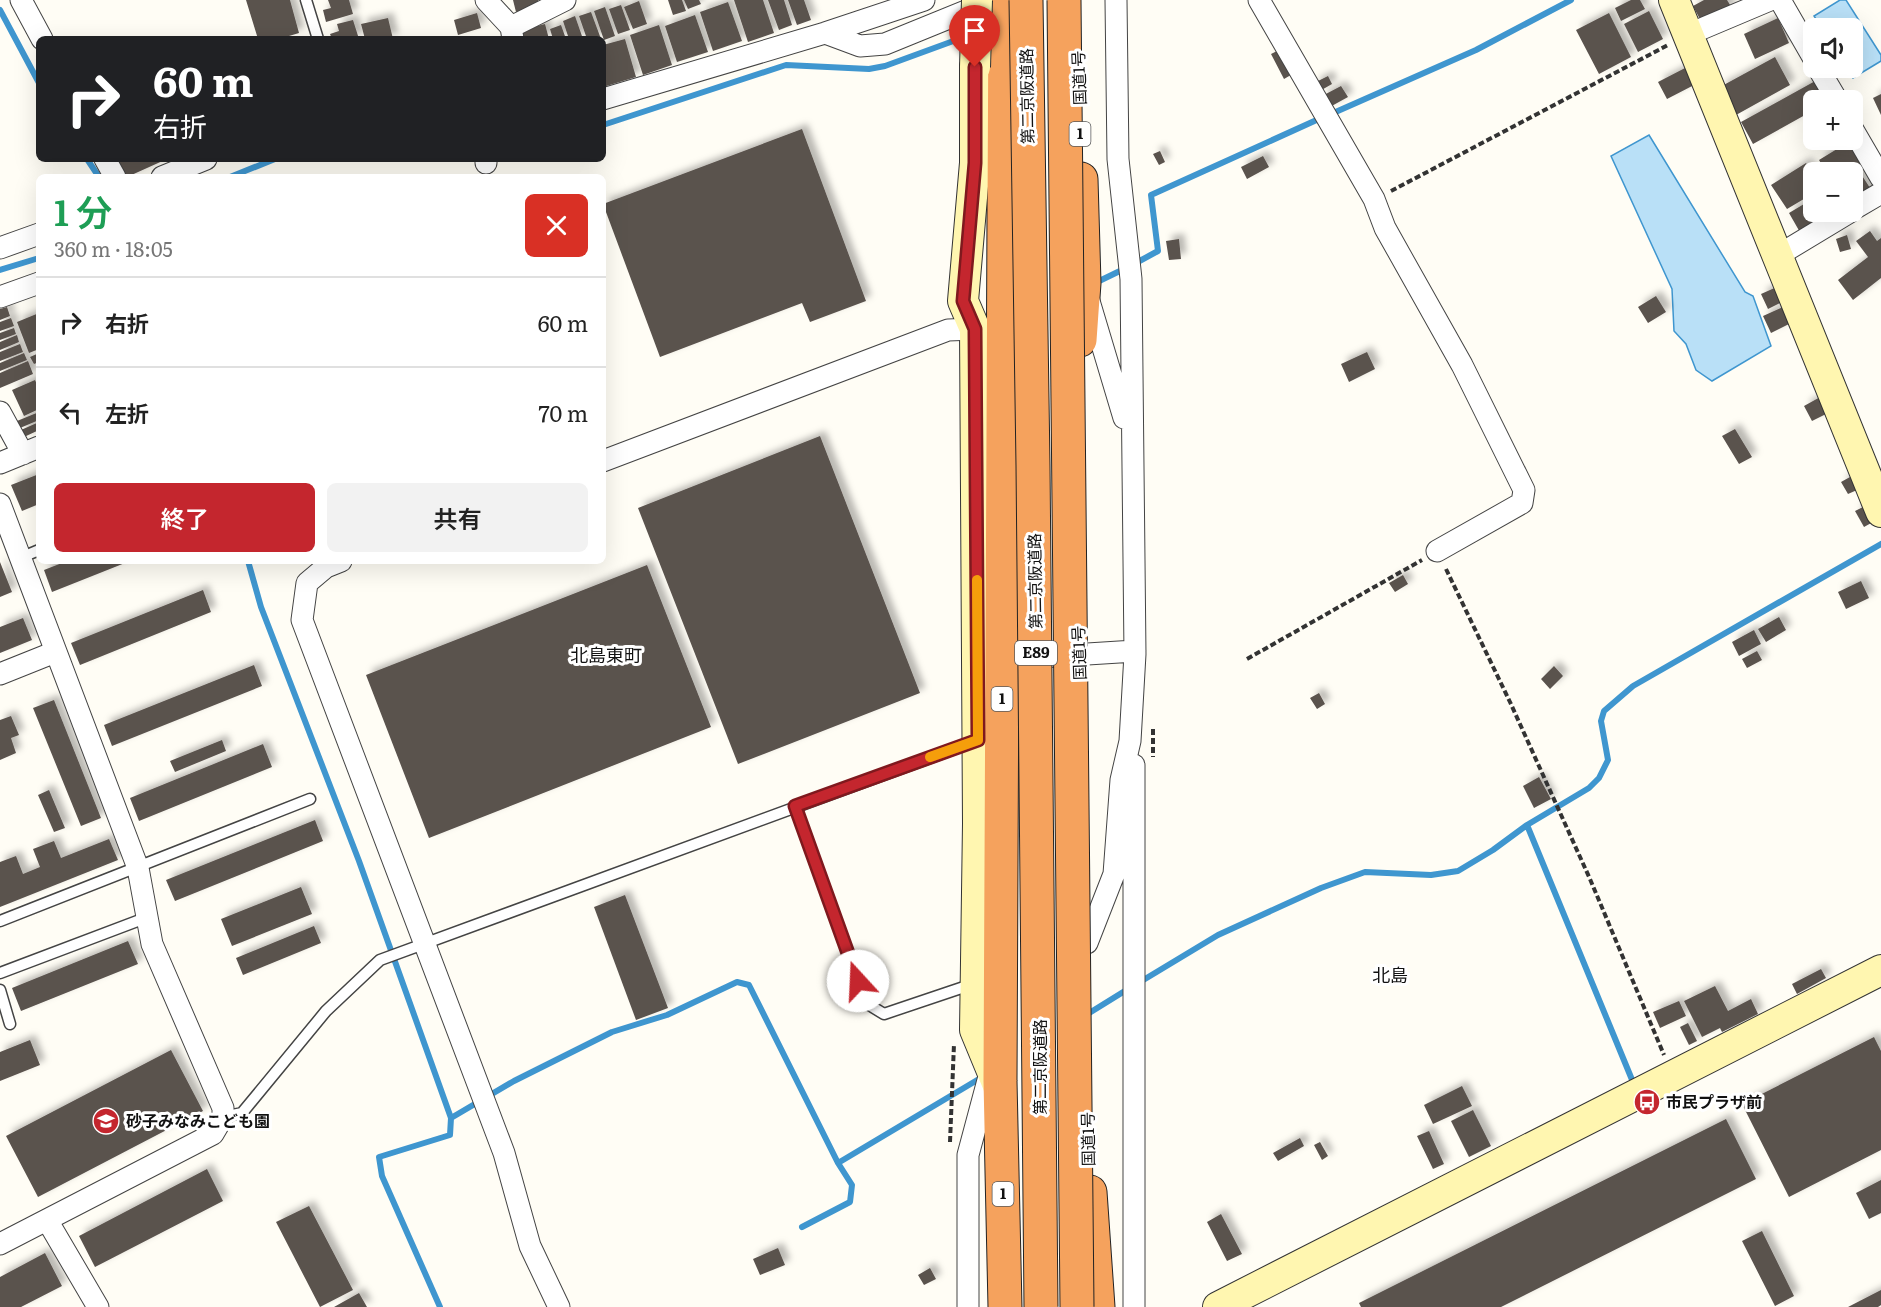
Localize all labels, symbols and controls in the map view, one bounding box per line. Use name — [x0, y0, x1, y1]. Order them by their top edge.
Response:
pin — [949, 5, 1000, 67]
icon: arrive — [958, 14, 991, 47]
map controls — [1803, 18, 1863, 222]
button: sound — [1803, 18, 1863, 78]
text: 60 m — [153, 48, 254, 110]
street label: 第二京阪道路 — [1013, 48, 1039, 144]
street label: 国道1号 — [1065, 50, 1091, 106]
icon: right — [54, 60, 132, 138]
button: + — [1803, 90, 1863, 150]
text: 右折 — [153, 105, 207, 145]
road number: 1 — [1070, 122, 1090, 146]
button: − — [1803, 162, 1863, 222]
text: 1 分 — [54, 184, 112, 237]
button: close — [525, 194, 588, 257]
text: 360 m · 18:05 — [54, 233, 173, 263]
icon: right — [54, 306, 87, 339]
text: 右折 — [105, 306, 149, 339]
text: 60 m — [538, 306, 588, 339]
icon: left — [54, 396, 87, 429]
text: 左折 — [105, 396, 149, 429]
text: 70 m — [538, 396, 588, 429]
button: 終了 — [54, 483, 315, 552]
button: 共有 — [327, 483, 588, 552]
street label: 第二京阪道路 — [1021, 533, 1047, 629]
street label: 国道1号 — [1065, 625, 1091, 681]
district label: 北島東町 — [570, 641, 642, 668]
road number: E89 — [1015, 641, 1057, 665]
road number: 1 — [992, 687, 1012, 711]
position arrow — [826, 949, 890, 1013]
district label: 北島 — [1372, 961, 1408, 988]
street label: 第二京阪道路 — [1027, 1019, 1051, 1115]
bus stop icon: 市民プラザ前 — [1632, 1087, 1662, 1117]
place label: 市民プラザ前 — [1666, 1089, 1762, 1113]
school or university icon: 砂子みなみこども園 — [91, 1106, 121, 1136]
place label: 砂子みなみこども園 — [126, 1108, 270, 1132]
street label: 国道1号 — [1075, 1112, 1099, 1166]
road number: 1 — [992, 1182, 1014, 1206]

